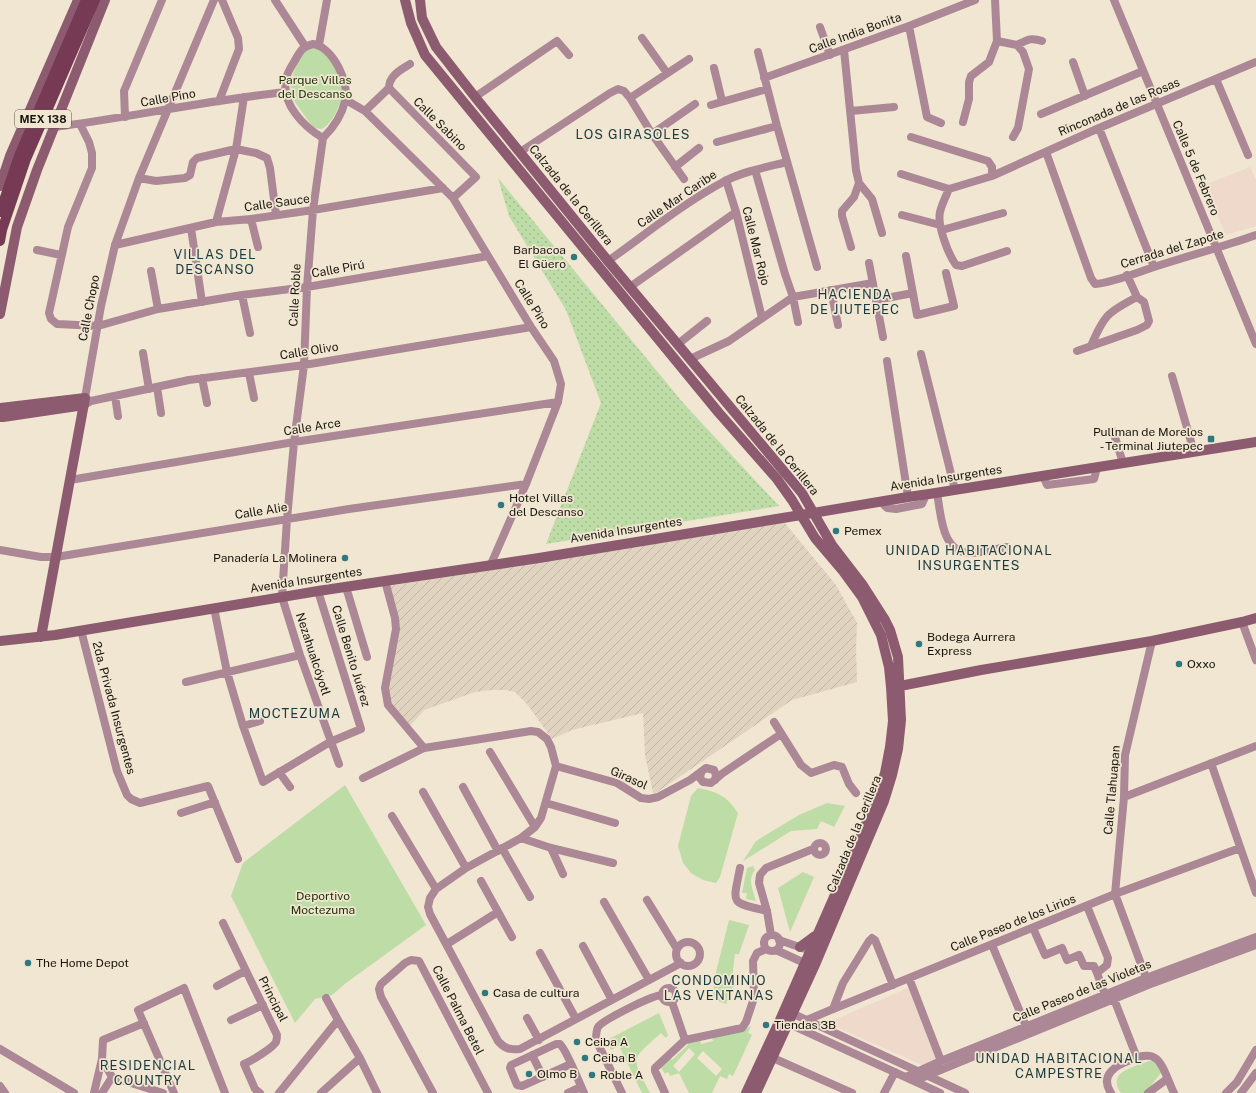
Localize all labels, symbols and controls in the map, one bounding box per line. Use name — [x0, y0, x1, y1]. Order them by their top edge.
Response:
street label: Calle India Bonita — [807, 10, 903, 56]
park label: Parque Villas del Descanso — [278, 73, 352, 101]
street label: Rinconada de las Rosas — [1056, 75, 1182, 139]
street label: Calle Pino — [139, 86, 197, 110]
street label: Calle Sabino — [410, 94, 470, 154]
road number: MEX 138 — [15, 110, 71, 128]
street label: Calle 5 de Febrero — [1170, 118, 1222, 218]
district label: LOS GIRASOLES — [575, 127, 691, 142]
street label: Calzada de la Cerillera — [526, 142, 616, 248]
street label: Calle Mar Caribe — [635, 167, 719, 231]
street label: Calle Sauce — [243, 191, 311, 215]
street label: Calle Mar Rojo — [739, 205, 773, 287]
street label: Cerrada del Zapote — [1119, 227, 1225, 271]
place label: Barbacoa El Güero — [513, 243, 566, 271]
district label: VILLAS DEL DESCANSO — [173, 247, 257, 277]
marker: Barbacoa El Güero — [569, 252, 579, 262]
street label: Calle Pirú — [310, 257, 366, 281]
street label: Calle Roble — [286, 263, 304, 327]
street label: Calle Chopo — [76, 274, 102, 342]
street label: Calle Pino — [511, 277, 553, 331]
district label: HACIENDA DE JIUTEPEC — [810, 287, 900, 317]
street label: Calle Olivo — [279, 339, 340, 363]
street label: Calzada de la Cerillera — [732, 392, 822, 498]
street label: Calle Arce — [282, 416, 342, 438]
place label: Pullman de Morelos - Terminal Jiutepec — [1093, 425, 1203, 453]
marker: Pullman de Morelos - Terminal Jiutepec — [1206, 434, 1216, 444]
street label: Avenida Insurgentes — [889, 462, 1003, 494]
place label: Hotel Villas del Descanso — [509, 491, 584, 519]
street label: Calle Alie — [234, 500, 289, 522]
marker: Hotel Villas del Descanso — [496, 500, 506, 510]
street label: Avenida Insurgentes — [569, 514, 683, 546]
place label: Pemex — [844, 524, 882, 538]
marker: Pemex — [831, 526, 841, 536]
district label: UNIDAD HABITACIONAL INSURGENTES — [885, 543, 1053, 573]
place label: Panadería La Molinera — [213, 551, 337, 565]
marker: Panadería La Molinera — [340, 553, 350, 563]
street label: Avenida Insurgentes — [249, 564, 363, 596]
street label: Calle Benito Juárez — [329, 604, 373, 709]
street label: Nezahualcóyotl — [293, 611, 333, 698]
place label: Bodega Aurrera Express — [927, 630, 1015, 658]
marker: Bodega Aurrera Express — [914, 639, 924, 649]
street label: 2da. Privada Insurgentes — [90, 640, 138, 776]
place label: Oxxo — [1187, 657, 1216, 671]
marker: Oxxo — [1174, 659, 1184, 669]
district label: MOCTEZUMA — [249, 706, 341, 721]
street label: Calle Tlahuapan — [1101, 745, 1123, 835]
street label: Girasol — [608, 764, 650, 793]
street label: Calzada de la Cerillera — [824, 773, 884, 895]
park label: Deportivo Moctezuma — [291, 889, 355, 917]
street label: Calle Paseo de los Lirios — [948, 891, 1078, 955]
place label: The Home Depot — [36, 956, 129, 970]
street label: Calle Paseo de las Violetas — [1011, 957, 1153, 1025]
marker: The Home Depot — [23, 958, 33, 968]
street label: Calle Palma Betel — [429, 963, 487, 1057]
district label: CONDOMINIO LAS VENTANAS — [664, 973, 774, 1003]
street label: Principal — [256, 974, 291, 1024]
place label: Casa de cultura — [493, 986, 579, 1000]
marker: Casa de cultura — [480, 988, 490, 998]
place label: Tiendas 3B — [774, 1018, 836, 1032]
marker: Tiendas 3B — [761, 1020, 771, 1030]
place label: Ceiba A — [585, 1035, 629, 1049]
marker: Ceiba A — [572, 1037, 582, 1047]
place label: Ceiba B — [593, 1051, 636, 1065]
district label: UNIDAD HABITACIONAL CAMPESTRE — [975, 1051, 1143, 1081]
marker: Ceiba B — [580, 1053, 590, 1063]
district label: RESIDENCIAL COUNTRY — [100, 1058, 196, 1088]
place label: Olmo B — [537, 1067, 577, 1081]
place label: Roble A — [600, 1068, 644, 1082]
marker: Olmo B — [524, 1069, 534, 1079]
marker: Roble A — [587, 1070, 597, 1080]

